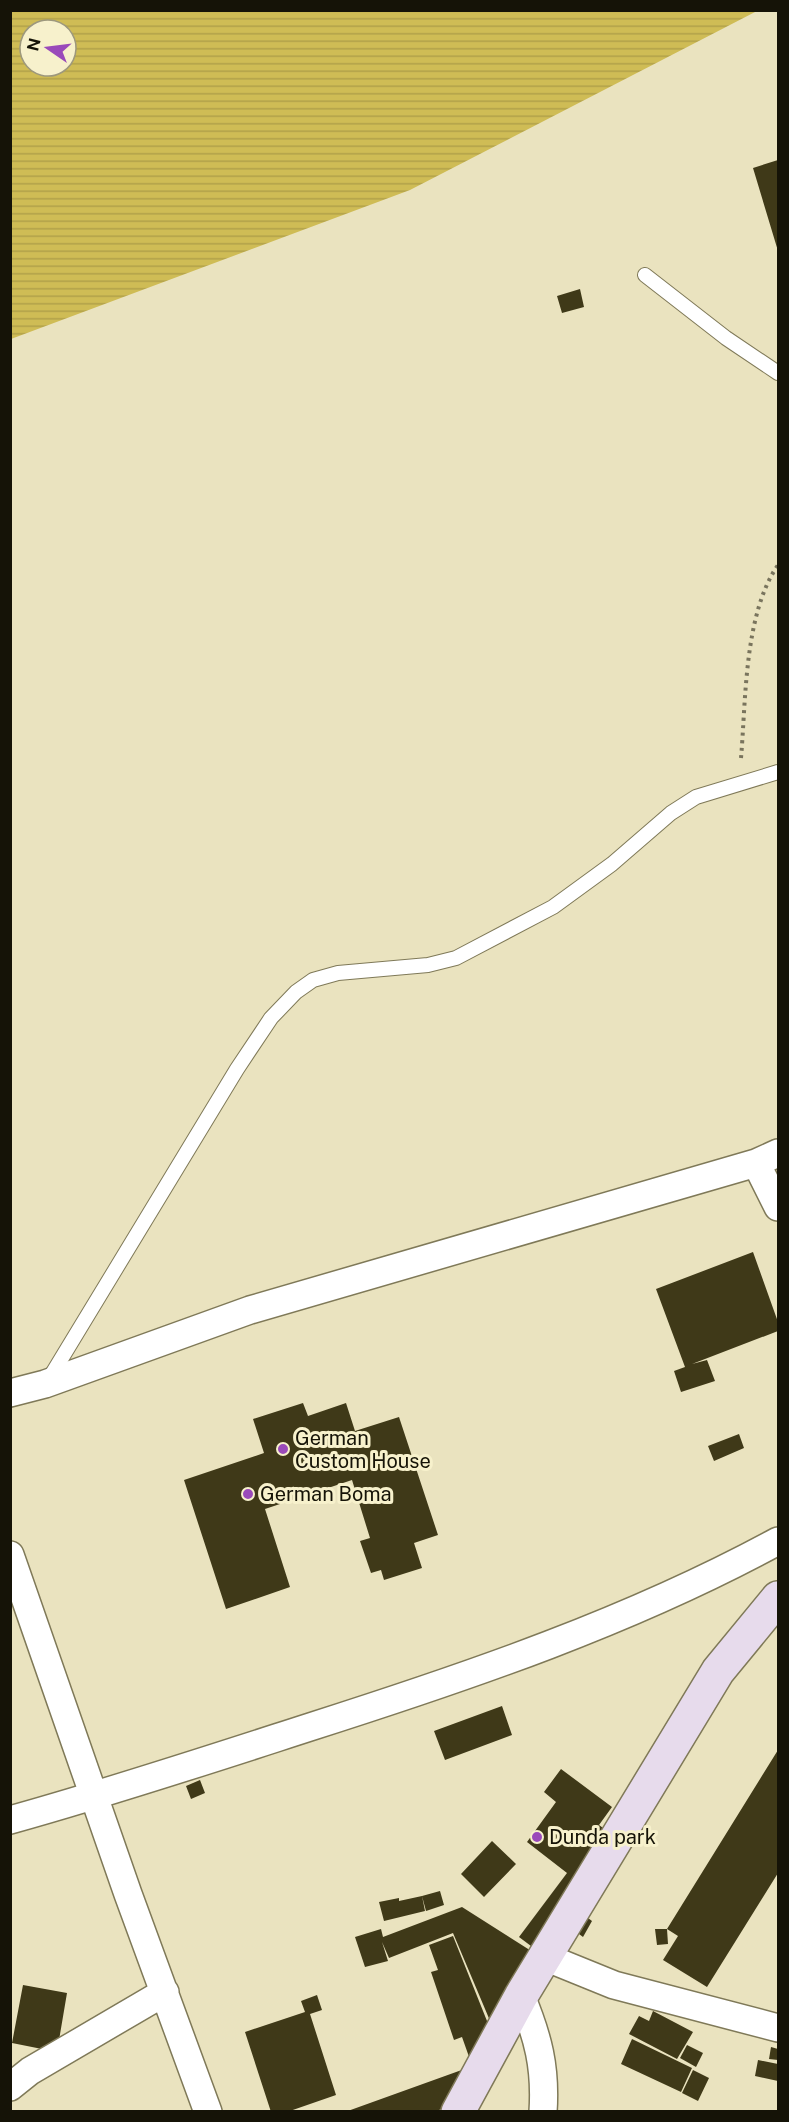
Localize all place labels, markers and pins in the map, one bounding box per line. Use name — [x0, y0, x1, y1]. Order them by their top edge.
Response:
place label: German Custom House — [295, 1426, 431, 1473]
marker: German Custom House — [276, 1442, 290, 1456]
place label: German Boma — [260, 1482, 392, 1506]
marker: German Boma — [241, 1487, 255, 1501]
place label: Dunda park — [549, 1825, 656, 1849]
marker: Dunda park — [530, 1830, 544, 1844]

